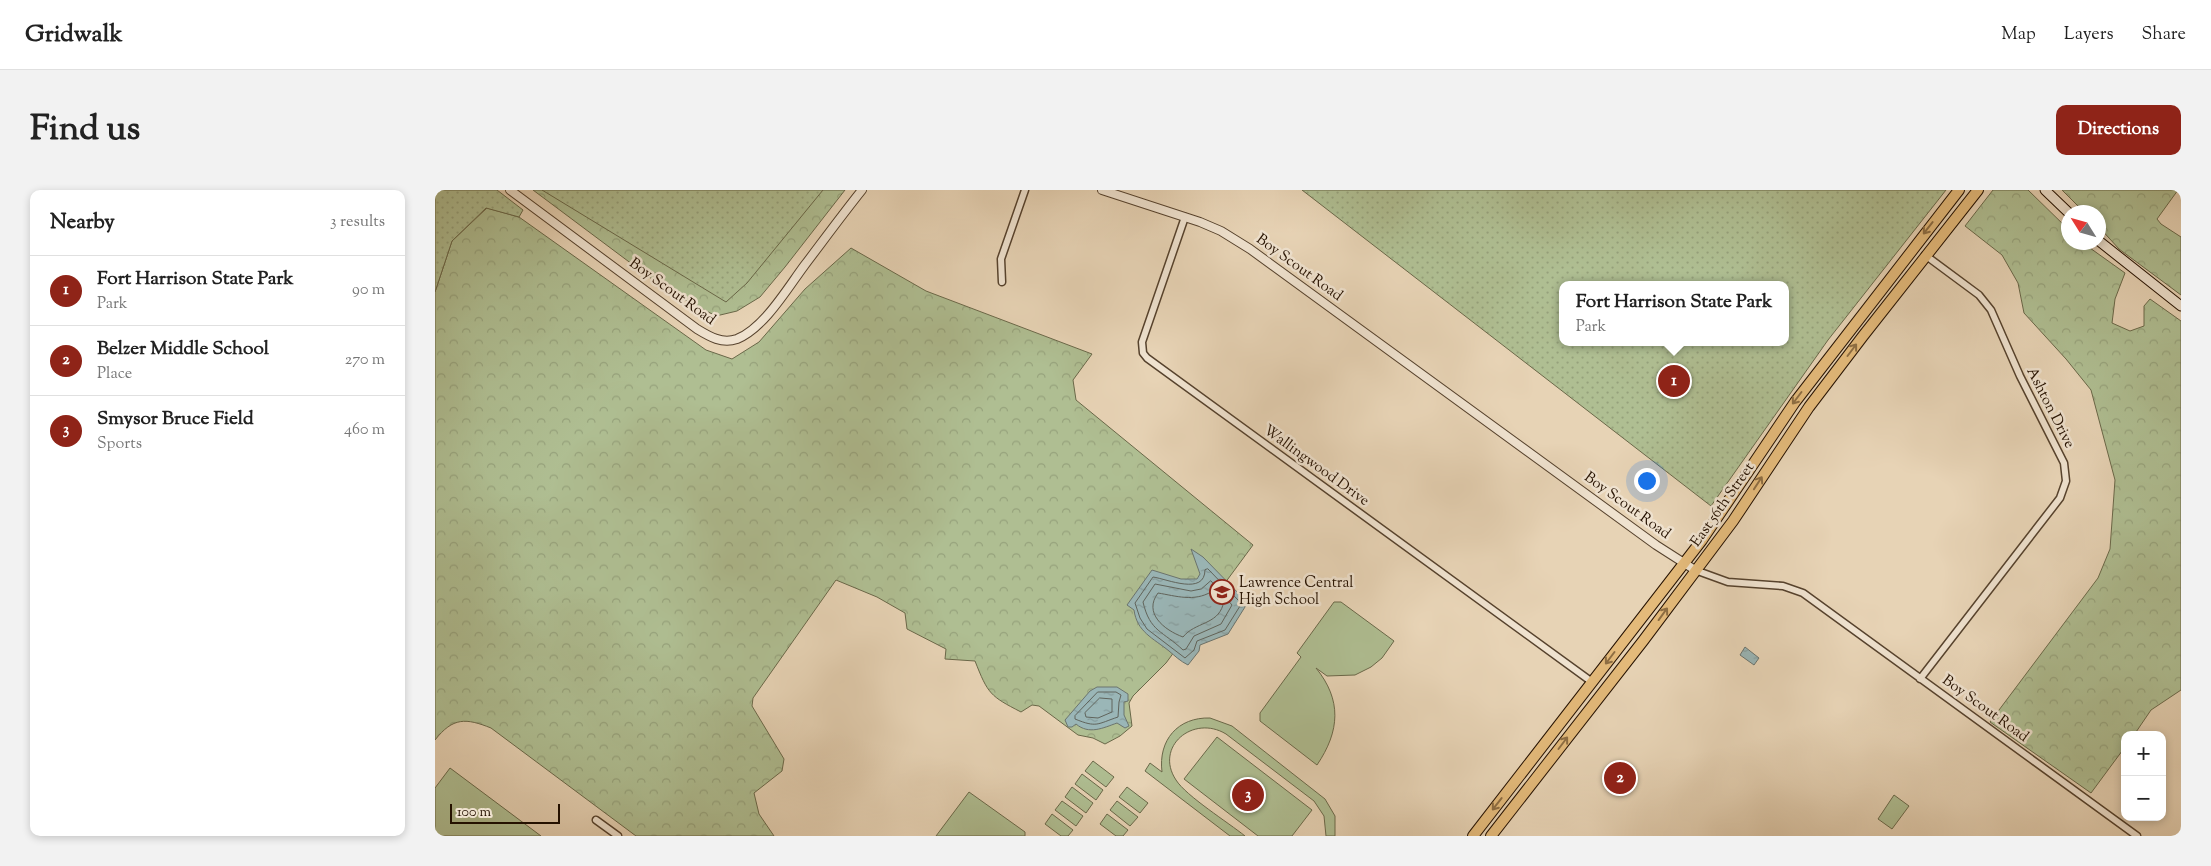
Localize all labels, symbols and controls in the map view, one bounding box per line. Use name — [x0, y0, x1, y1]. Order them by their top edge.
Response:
text: Gridwalk — [25, 18, 123, 52]
text: Map — [2001, 22, 2036, 48]
text: Layers — [2064, 22, 2114, 48]
text: Share — [2142, 22, 2186, 48]
text: Find us — [30, 105, 140, 156]
button: Directions — [2056, 105, 2181, 155]
north arrow — [2061, 205, 2106, 250]
text: Nearby — [50, 208, 115, 238]
text: 3 results — [330, 211, 385, 234]
one-way arrow — [1923, 221, 1934, 234]
street label: Boy Scout Road — [1251, 229, 1347, 307]
street label: Boy Scout Road — [624, 253, 720, 331]
text: Fort Harrison State Park — [97, 266, 294, 293]
text: 1 — [63, 279, 69, 302]
text: 90 m — [352, 279, 385, 302]
popup — [1559, 281, 1789, 346]
text: Fort Harrison State Park — [1576, 289, 1772, 316]
text: Park — [97, 293, 128, 316]
text: Park — [1576, 316, 1606, 339]
text: Belzer Middle School — [97, 336, 269, 363]
one-way arrow — [1847, 343, 1857, 357]
text: 2 — [62, 349, 70, 372]
text: 270 m — [345, 349, 385, 372]
pin: 1 — [1658, 362, 1690, 400]
text: Place — [97, 363, 132, 386]
street label: Ashton Drive — [2021, 364, 2079, 452]
one-way arrow — [1792, 391, 1803, 404]
text: Smysor Bruce Field — [97, 406, 254, 433]
text: 3 — [63, 419, 69, 442]
text: 460 m — [344, 419, 385, 442]
street label: Wallingwood Drive — [1259, 420, 1373, 512]
text: Sports — [97, 433, 142, 456]
street label: East 56th Street — [1686, 459, 1760, 551]
street label: Boy Scout Road — [1579, 467, 1675, 545]
your location — [1634, 468, 1660, 494]
one-way arrow — [1754, 476, 1764, 490]
place label: Lawrence Central High School — [1239, 573, 1354, 611]
school or university icon: Lawrence Central High School — [1209, 579, 1235, 605]
one-way arrow — [1657, 608, 1668, 621]
one-way arrow — [1605, 651, 1615, 665]
street label: Boy Scout Road — [1937, 670, 2033, 748]
map controls — [2121, 731, 2166, 821]
button: + — [2121, 731, 2166, 776]
one-way arrow — [1558, 736, 1568, 750]
pin: 2 — [1604, 759, 1636, 797]
pin: 3 — [1232, 776, 1264, 814]
button: − — [2121, 776, 2166, 821]
one-way arrow — [1492, 797, 1503, 810]
scale bar — [450, 801, 560, 824]
text: 100 m — [457, 803, 491, 823]

